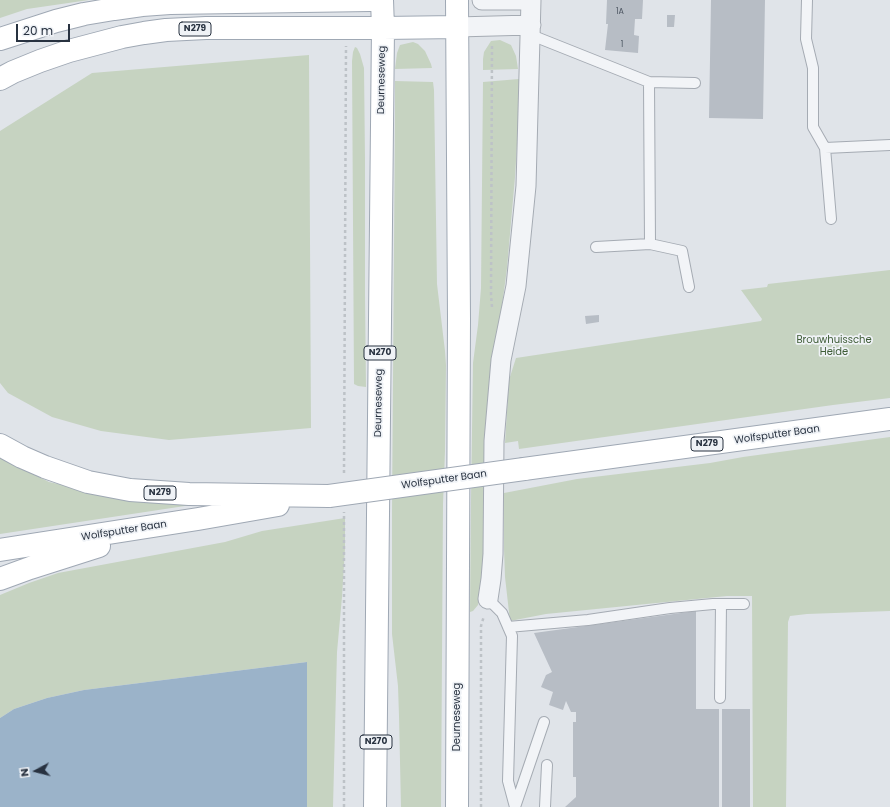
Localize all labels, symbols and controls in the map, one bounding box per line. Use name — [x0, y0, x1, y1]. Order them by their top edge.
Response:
house number: 1A — [616, 7, 624, 17]
scale bar — [18, 16, 72, 42]
text: 20 m — [23, 22, 53, 39]
road number: N279 — [179, 22, 211, 36]
house number: 1 — [621, 40, 623, 50]
street label: Deurneseweg — [375, 46, 389, 114]
park label: Brouwhuissche Heide — [796, 334, 872, 358]
road number: N270 — [364, 346, 396, 360]
street label: Deurneseweg — [372, 369, 386, 437]
street label: Wolfsputter Baan — [733, 423, 821, 447]
road number: N279 — [691, 437, 723, 451]
street label: Wolfsputter Baan — [400, 468, 488, 492]
road number: N279 — [144, 486, 176, 500]
street label: Wolfsputter Baan — [80, 518, 168, 544]
street label: Deurneseweg — [451, 683, 463, 751]
road number: N270 — [360, 735, 392, 749]
north arrow — [16, 751, 56, 791]
text: N — [16, 767, 33, 778]

